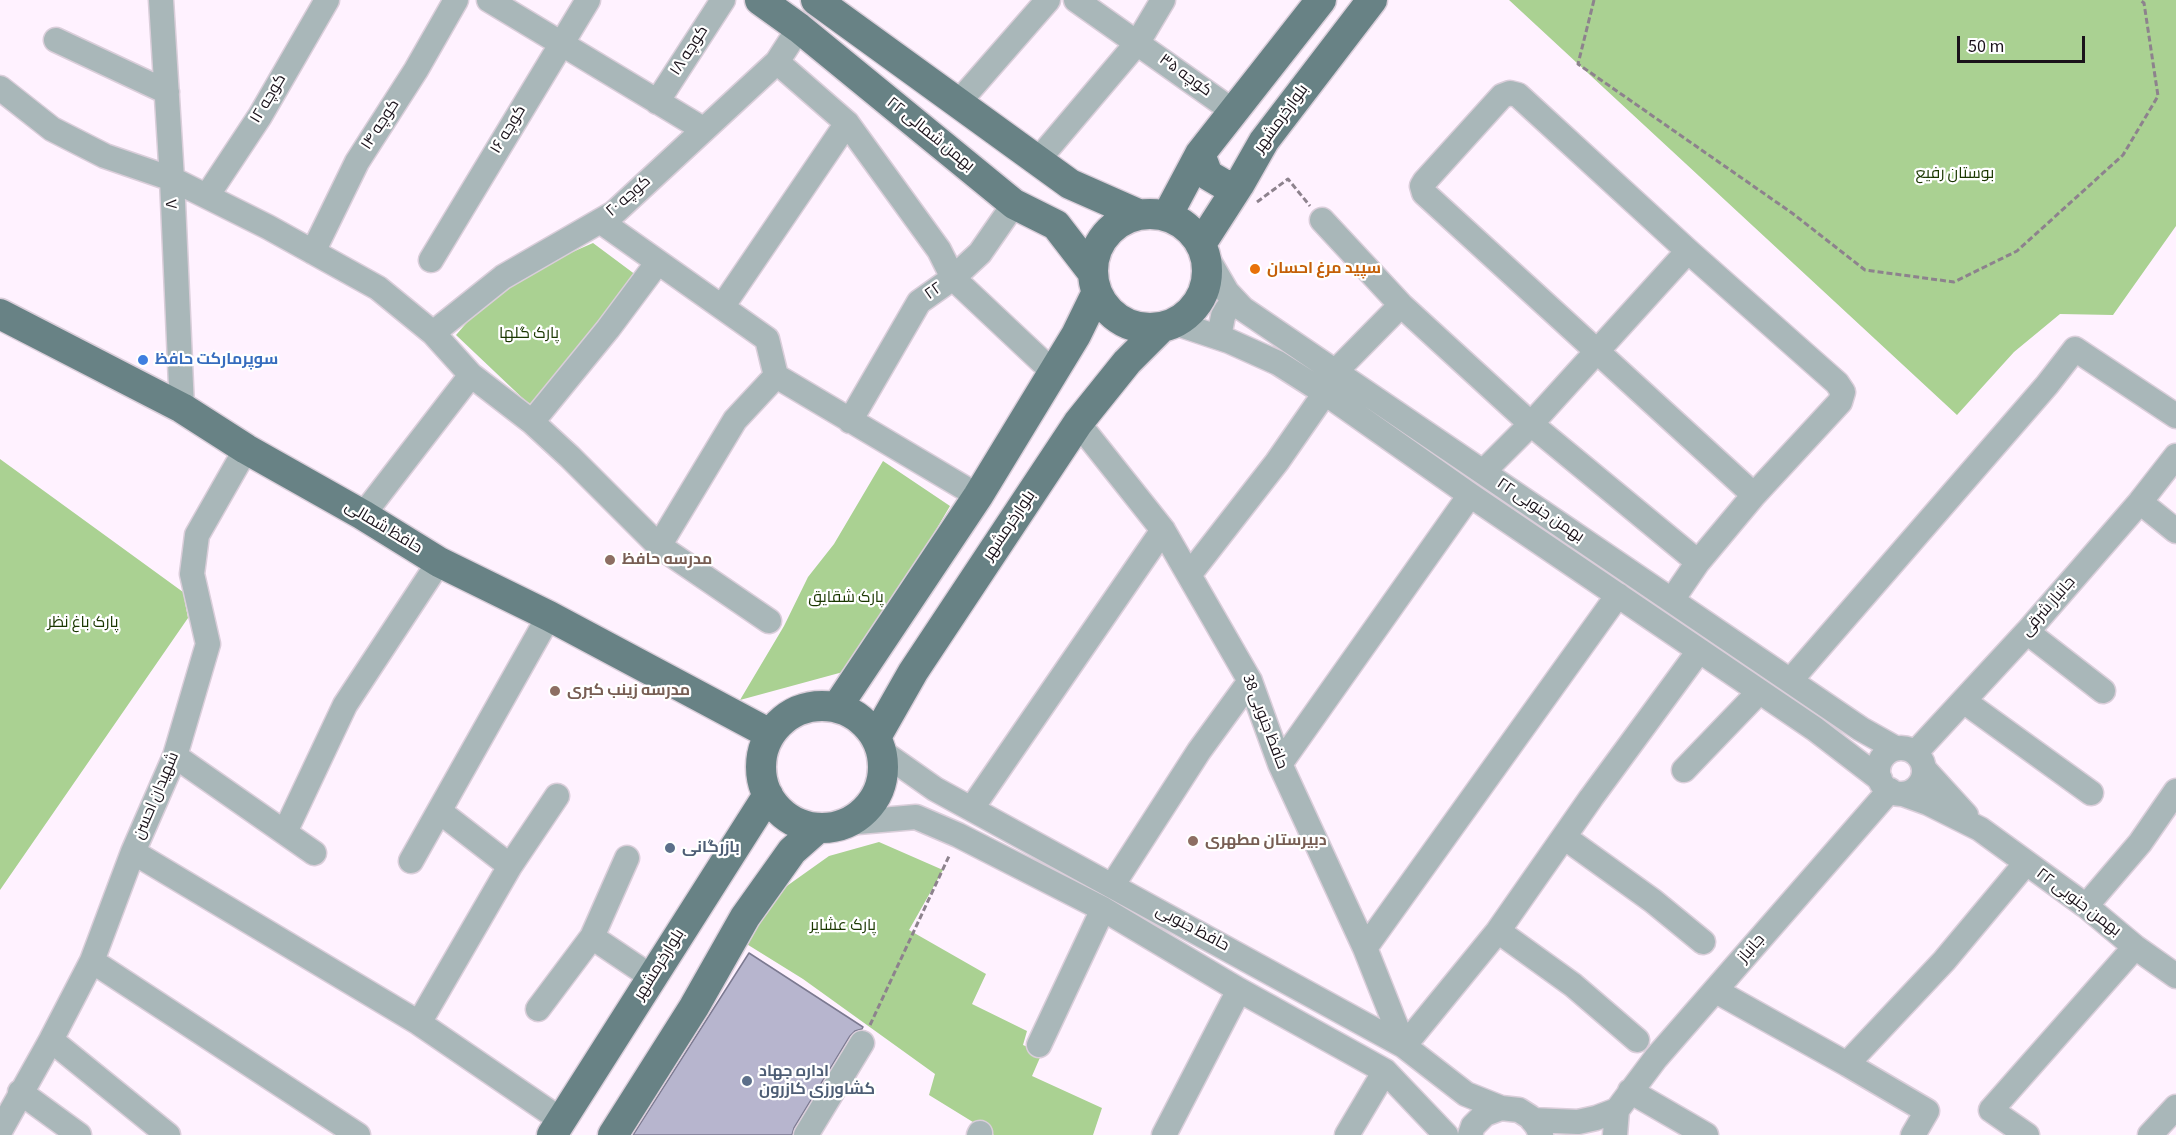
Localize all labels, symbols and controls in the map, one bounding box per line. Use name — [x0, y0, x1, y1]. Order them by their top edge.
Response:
street label: کوچه ۱۸ — [667, 22, 713, 80]
scale bar — [1960, 24, 2088, 62]
text: 50 m — [1968, 34, 2004, 59]
street label: کوچه ۳۵ — [1155, 51, 1215, 101]
street label: کوچه ۱۲ — [247, 71, 291, 127]
street label: بلوارخرمشهر — [1251, 81, 1313, 157]
street label: ۲۲ بهمن شمالی — [882, 94, 978, 176]
street label: کوچه ۱۴ — [358, 96, 404, 154]
street label: کوچه ۱۶ — [487, 102, 531, 158]
park label: بوستان رفیع — [1916, 164, 1994, 184]
street label: کوچه ۲۰ — [603, 172, 655, 222]
street label: ۸ — [163, 199, 183, 209]
place label: سپید مرغ احسان — [1267, 259, 1381, 279]
marker: سپید مرغ احسان — [1248, 262, 1262, 276]
street label: ۲۲ — [922, 279, 946, 305]
park label: پارک گلها — [499, 324, 559, 344]
place label: سوپرمارکت حافظ — [155, 350, 278, 370]
marker: سوپرمارکت حافظ — [136, 353, 150, 367]
street label: ۲۲ بهمن جنوبی — [1493, 475, 1587, 547]
street label: بلوارخرمشهر — [980, 487, 1040, 565]
street label: حافظ شمالی — [341, 497, 425, 559]
place label: مدرسه حافظ — [622, 550, 712, 570]
marker: مدرسه حافظ — [603, 553, 617, 567]
street label: جانباز شرقی — [2018, 573, 2080, 641]
park label: پارک شقایق — [808, 588, 884, 608]
park label: پارک باغ نظر — [47, 613, 119, 633]
street label: حافظ جنوبی 38 — [1237, 672, 1291, 772]
place label: مدرسه زینب کبری — [567, 681, 690, 701]
marker: مدرسه زینب کبری — [548, 684, 562, 698]
street label: شهیدان احسن — [130, 749, 184, 843]
place label: دبیرستان مطهری — [1205, 831, 1327, 851]
marker: دبیرستان مطهری — [1186, 834, 1200, 848]
place label: بازرگانی — [682, 838, 740, 858]
marker: بازرگانی — [663, 841, 677, 855]
street label: ۲۲ بهمن جنوبی — [2032, 865, 2124, 941]
street label: حافظ جنوبی — [1152, 902, 1232, 956]
park label: پارک عشایر — [810, 916, 876, 936]
street label: بلوارخرمشهر — [631, 926, 689, 1004]
street label: جانباز — [1734, 931, 1770, 967]
place label: اداره جهاد کشاورزی کازرون — [759, 1062, 875, 1100]
marker: اداره جهاد کشاورزی کازرون — [740, 1074, 754, 1088]

